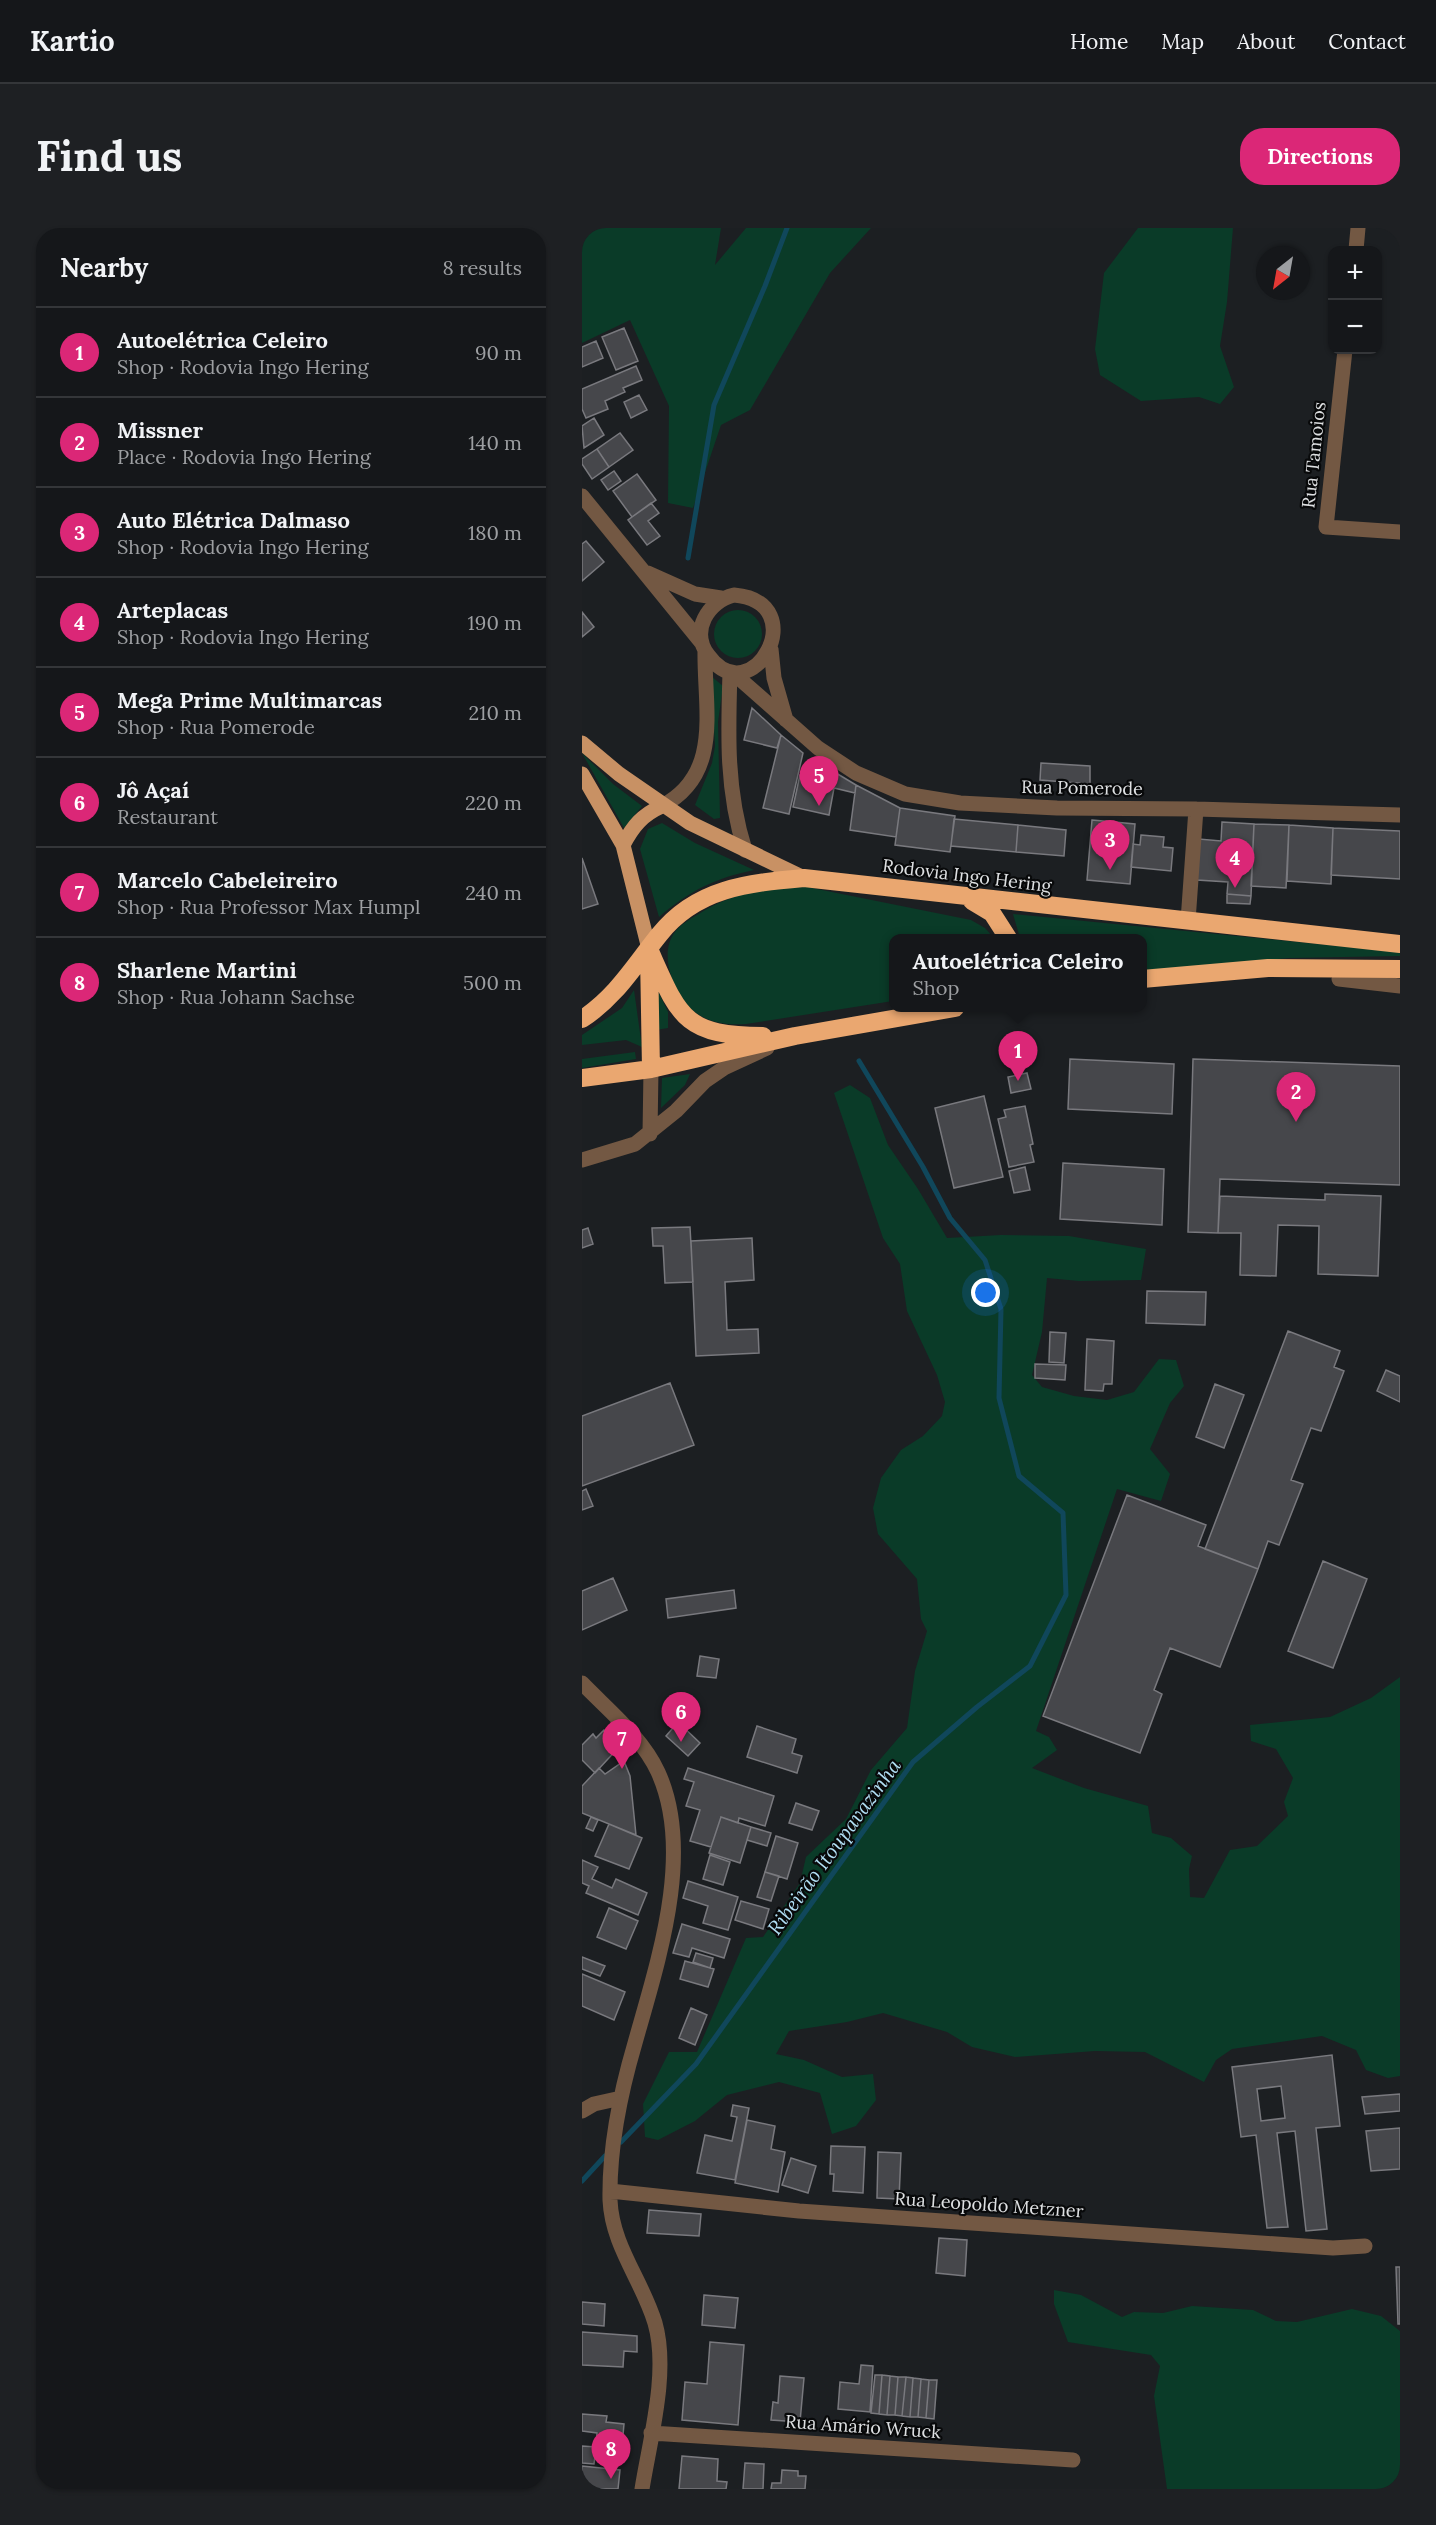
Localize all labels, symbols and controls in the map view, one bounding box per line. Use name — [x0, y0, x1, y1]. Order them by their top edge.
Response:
text: Kartio — [30, 23, 114, 59]
text: Home — [1070, 28, 1128, 55]
text: Map — [1161, 28, 1204, 55]
text: About — [1237, 28, 1295, 55]
text: Contact — [1328, 28, 1406, 55]
button: Directions — [1240, 128, 1400, 185]
text: Find us — [36, 129, 182, 183]
north arrow — [1256, 246, 1310, 300]
map controls — [1328, 246, 1382, 354]
button: + — [1328, 246, 1382, 300]
text: Nearby — [60, 251, 148, 284]
text: 8 results — [443, 255, 522, 280]
button: − — [1328, 300, 1382, 354]
text: Autoelétrica Celeiro — [117, 326, 328, 354]
text: 1 — [75, 340, 84, 365]
text: 90 m — [475, 340, 522, 365]
text: Shop · Rodovia Ingo Hering — [117, 354, 369, 379]
street label: Rua Tamoios — [1296, 401, 1331, 509]
text: Missner — [117, 416, 203, 444]
text: 2 — [74, 430, 85, 455]
text: 140 m — [468, 430, 522, 455]
text: Place · Rodovia Ingo Hering — [117, 444, 371, 469]
text: Auto Elétrica Dalmaso — [117, 506, 350, 534]
text: 3 — [74, 520, 85, 545]
text: 180 m — [468, 520, 522, 545]
text: Shop · Rodovia Ingo Hering — [117, 534, 369, 559]
text: Arteplacas — [117, 596, 228, 624]
text: 4 — [74, 610, 85, 635]
text: 190 m — [468, 610, 522, 635]
text: Shop · Rodovia Ingo Hering — [117, 624, 369, 649]
text: Mega Prime Multimarcas — [117, 686, 382, 714]
text: 5 — [74, 700, 85, 725]
text: 210 m — [468, 700, 522, 725]
text: Shop · Rua Pomerode — [117, 714, 315, 739]
pin: 5 — [800, 756, 838, 806]
street label: Rua Pomerode — [1021, 775, 1143, 800]
text: Jô Açaí — [117, 776, 189, 804]
text: 6 — [74, 790, 85, 815]
text: 220 m — [465, 790, 522, 815]
text: Restaurant — [117, 804, 218, 829]
pin: 3 — [1090, 820, 1130, 870]
pin: 4 — [1216, 838, 1254, 888]
street label: Rodovia Ingo Hering — [881, 854, 1054, 897]
text: Marcelo Cabeleireiro — [117, 866, 338, 894]
text: 7 — [75, 880, 84, 905]
text: 240 m — [465, 880, 522, 905]
text: Shop · Rua Professor Max Humpl — [117, 894, 420, 919]
popup — [889, 934, 1147, 1012]
text: Autoelétrica Celeiro — [912, 947, 1124, 975]
text: Sharlene Martini — [117, 956, 297, 984]
text: 8 — [74, 970, 85, 995]
text: 500 m — [463, 970, 522, 995]
text: Shop — [912, 975, 959, 1000]
text: Shop · Rua Johann Sachse — [117, 984, 355, 1009]
pin: 1 — [998, 1032, 1038, 1081]
pin: 2 — [1276, 1072, 1316, 1122]
your location — [971, 1278, 1000, 1307]
pin: 6 — [662, 1692, 700, 1742]
pin: 7 — [602, 1720, 642, 1769]
water label: Ribeirão Itoupavazinha — [761, 1754, 906, 1939]
street label: Rua Leopoldo Metzner — [894, 2186, 1085, 2223]
street label: Rua Amário Wruck — [784, 2410, 942, 2443]
pin: 8 — [591, 2430, 630, 2479]

